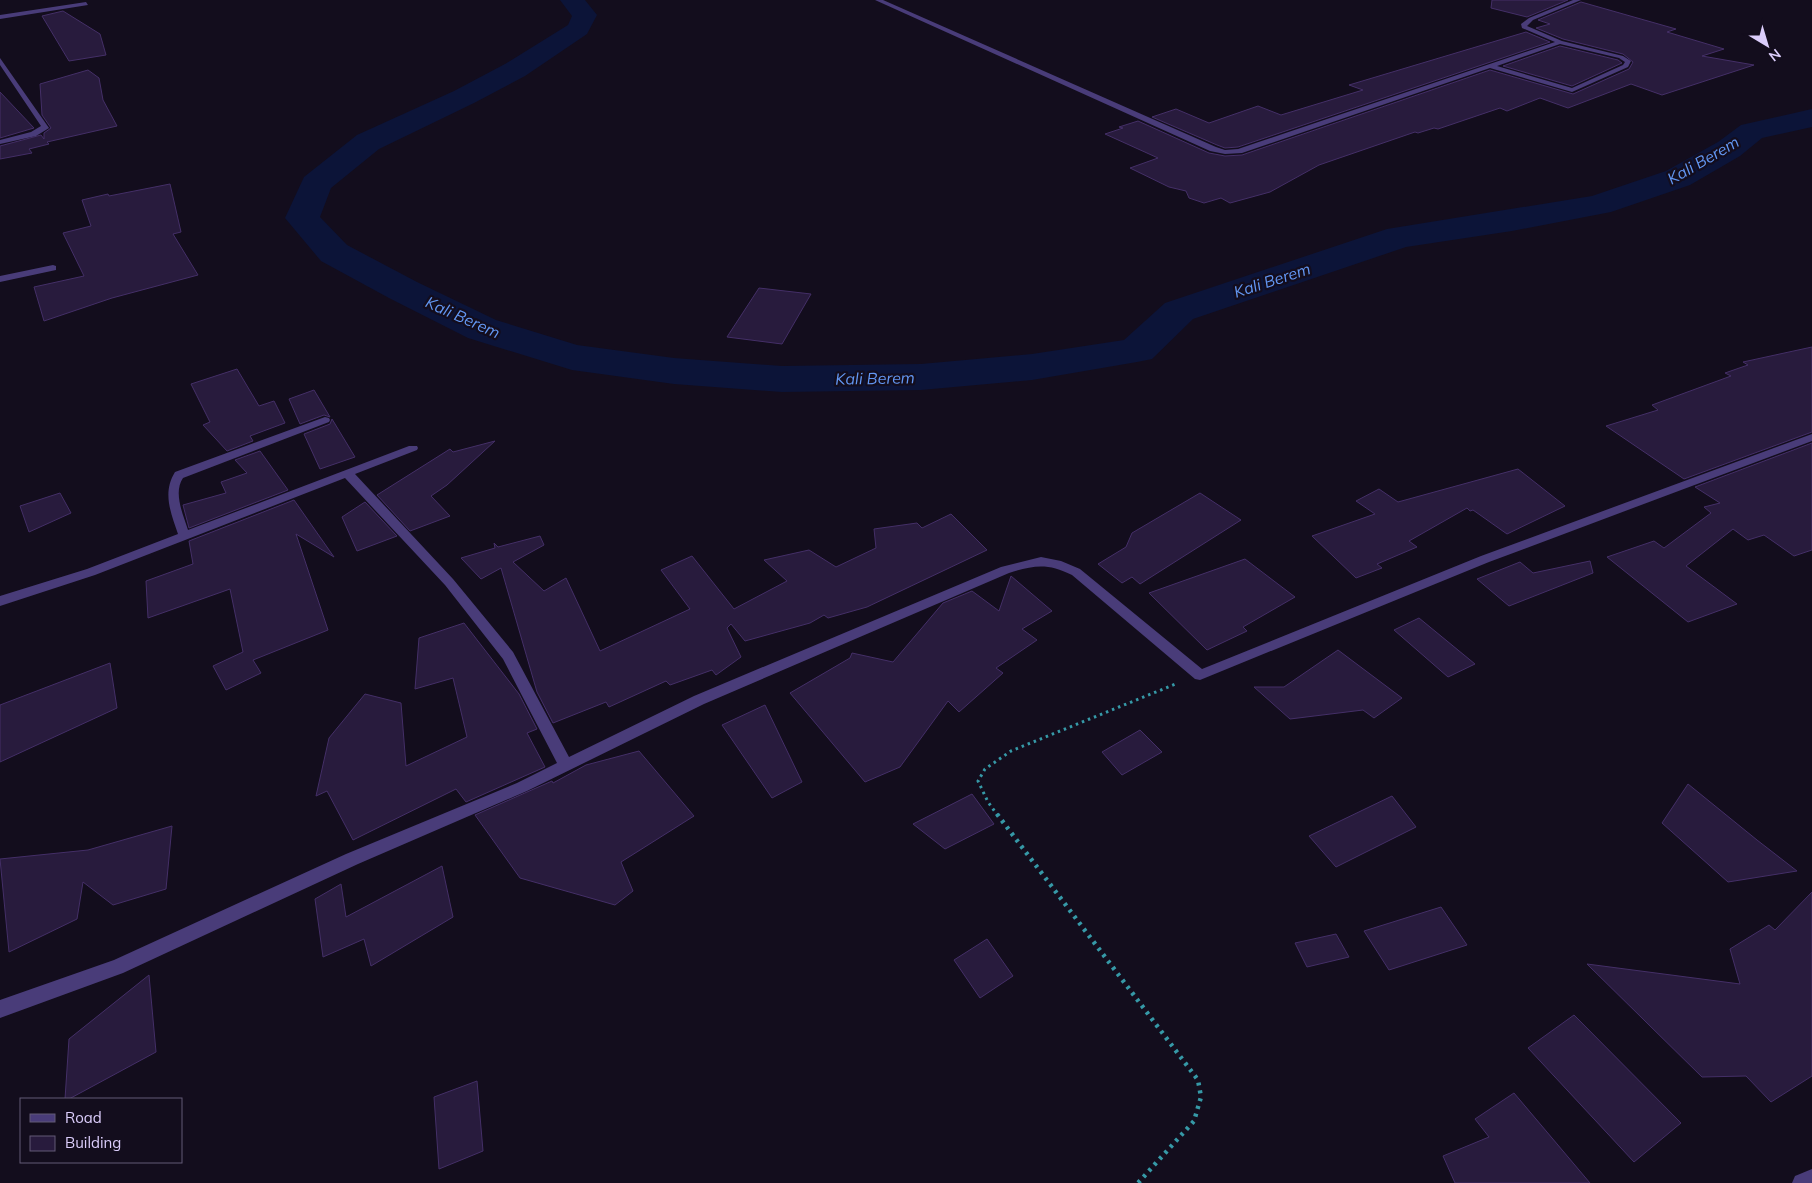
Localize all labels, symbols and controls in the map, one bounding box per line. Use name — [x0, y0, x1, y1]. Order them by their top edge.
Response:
north arrow — [1742, 20, 1792, 70]
text: N — [1765, 45, 1785, 66]
water label: Kali Berem — [1664, 131, 1742, 189]
water label: Kali Berem — [1231, 258, 1313, 302]
water label: Kali Berem — [423, 292, 503, 342]
water label: Kali Berem — [835, 367, 915, 389]
legend — [20, 1098, 182, 1163]
text: Road — [65, 1108, 102, 1127]
text: Building — [65, 1133, 121, 1152]

